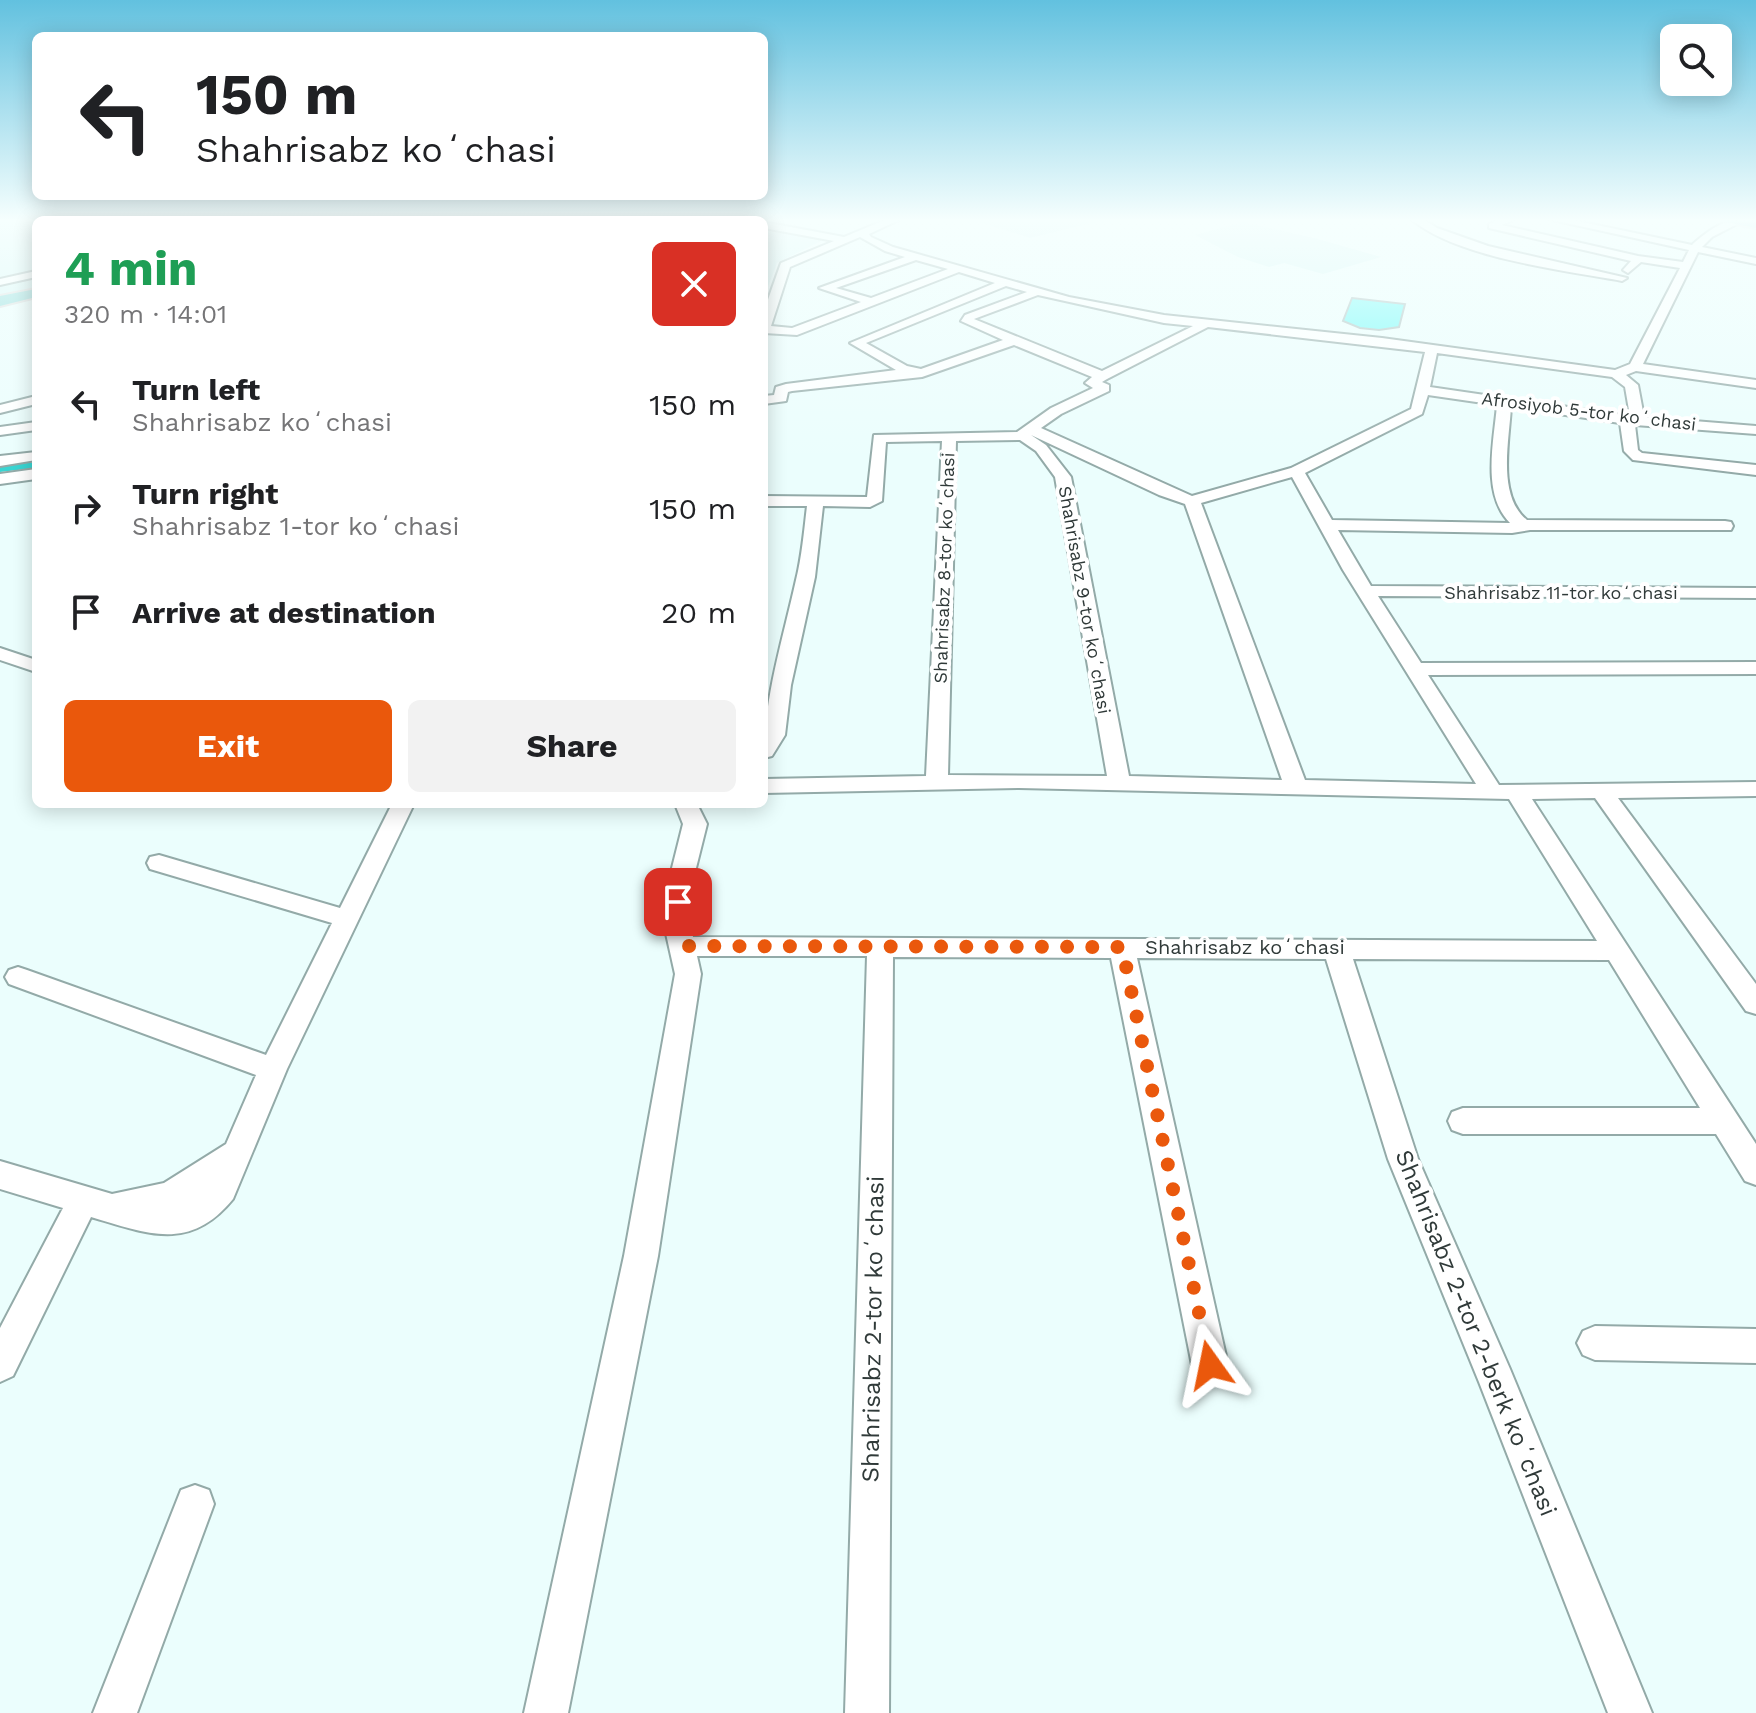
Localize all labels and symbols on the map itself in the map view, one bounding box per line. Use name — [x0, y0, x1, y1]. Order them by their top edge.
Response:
street label: Afrosiyob 5-tor koʻchasi — [1481, 387, 1697, 435]
street label: Shahrisabz 8-tor koʻchasi — [929, 452, 959, 684]
street label: Shahrisabz 9-tor koʻchasi — [1055, 484, 1115, 716]
street label: Shahrisabz 11-tor koʻchasi — [1444, 582, 1678, 603]
pin — [644, 868, 712, 936]
street label: Shahrisabz koʻchasi — [1145, 935, 1345, 959]
street label: Shahrisabz 2-tor 2-berk koʻchasi — [1389, 1146, 1563, 1520]
street label: Shahrisabz 2-tor koʻchasi — [856, 1175, 890, 1483]
position arrow — [1168, 1323, 1252, 1407]

